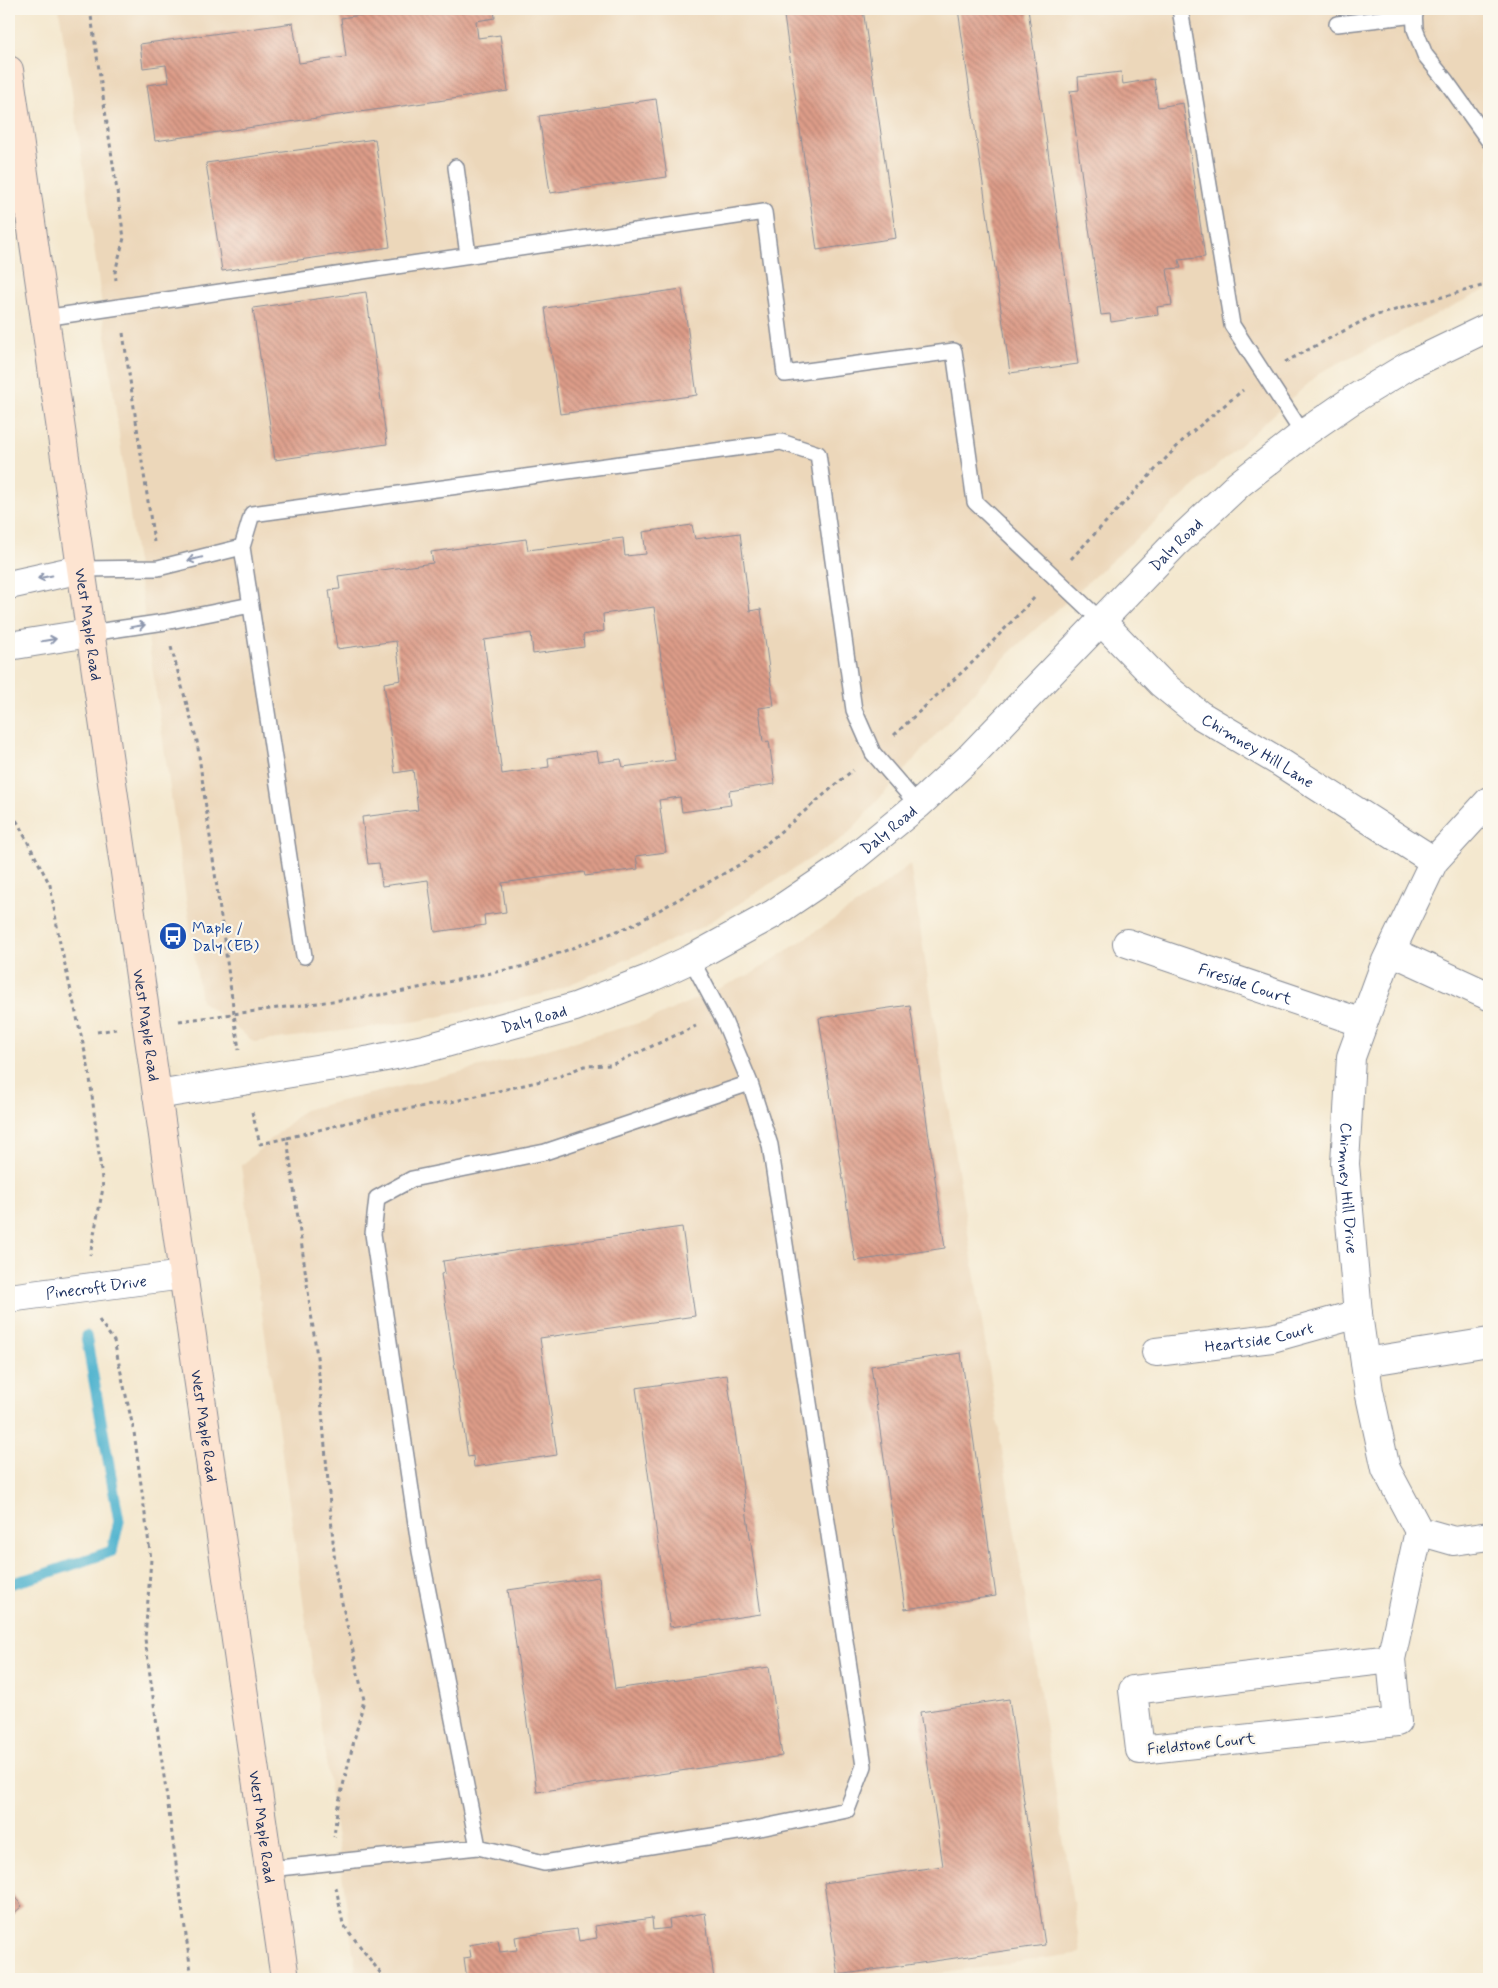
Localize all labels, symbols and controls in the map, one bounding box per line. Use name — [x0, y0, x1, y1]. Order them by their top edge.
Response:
street label: Daly Road — [1145, 514, 1208, 576]
one-way arrow — [187, 555, 203, 564]
street label: West Maple Road — [69, 567, 106, 682]
one-way arrow — [37, 573, 53, 582]
one-way arrow — [130, 620, 146, 630]
one-way arrow — [41, 634, 57, 644]
street label: Chimney Hill Lane — [1197, 709, 1318, 793]
street label: Daly Road — [857, 801, 922, 860]
place label: Maple / Daly (EB) — [192, 918, 259, 957]
bus stop icon: Maple / Daly (EB) — [158, 921, 188, 951]
street label: Fireside Court — [1195, 959, 1295, 1010]
street label: West Maple Road — [127, 968, 164, 1083]
street label: Daly Road — [499, 1001, 569, 1039]
street label: Chimney Hill Drive — [1333, 1122, 1362, 1255]
street label: Pinecroft Drive — [45, 1271, 148, 1305]
street label: Heartside Court — [1204, 1318, 1316, 1358]
street label: West Maple Road — [185, 1369, 222, 1484]
street label: Fieldstone Court — [1146, 1728, 1257, 1761]
street label: West Maple Road — [243, 1769, 280, 1884]

